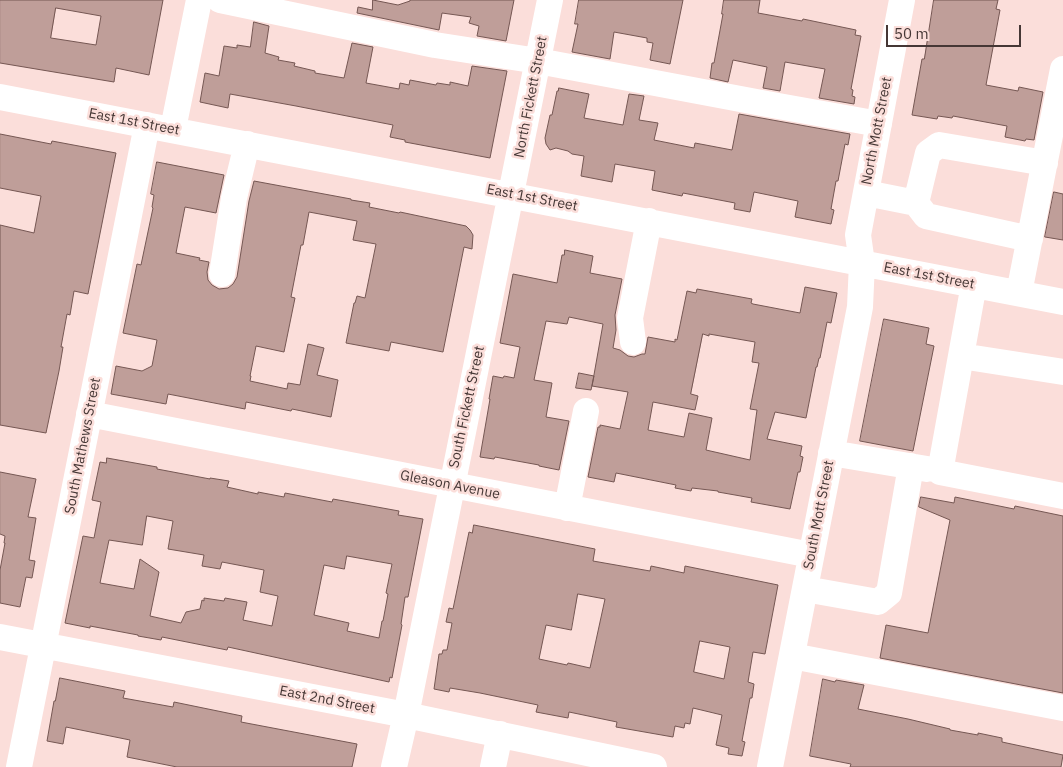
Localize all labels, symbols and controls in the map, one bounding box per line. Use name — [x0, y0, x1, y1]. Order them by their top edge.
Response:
scale bar — [888, 15, 1023, 47]
text: 50 m — [894, 24, 929, 43]
street label: North Fickett Street — [511, 35, 551, 159]
street label: North Mott Street — [858, 76, 896, 186]
street label: East 1st Street — [87, 105, 181, 139]
street label: East 1st Street — [485, 181, 579, 215]
street label: East 1st Street — [882, 259, 976, 293]
street label: South Fickett Street — [446, 344, 488, 470]
street label: South Mathews Street — [62, 376, 104, 516]
street label: South Mott Street — [800, 459, 838, 571]
street label: Gleason Avenue — [399, 467, 501, 503]
street label: East 2nd Street — [278, 683, 376, 717]

